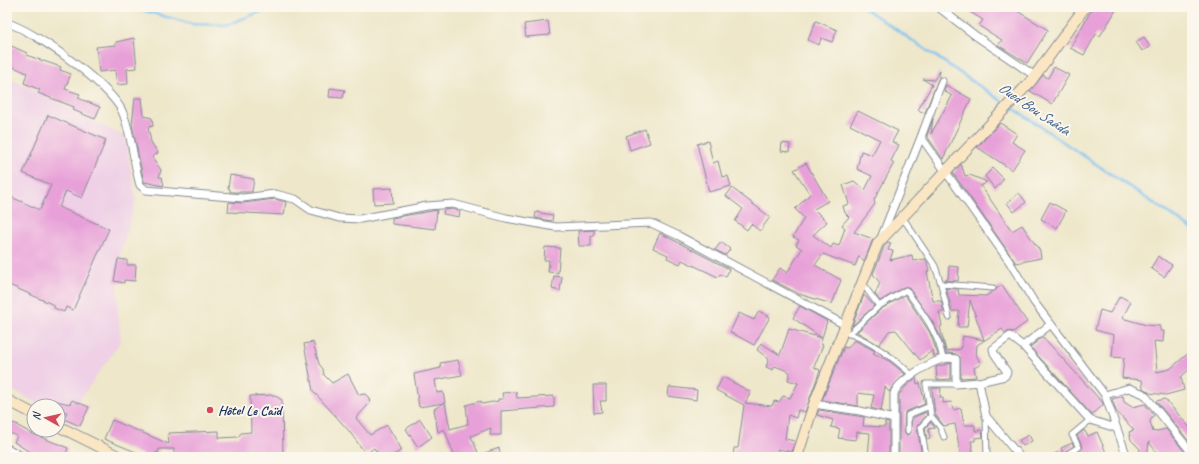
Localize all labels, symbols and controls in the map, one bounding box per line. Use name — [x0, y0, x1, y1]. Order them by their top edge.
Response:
water label: Oued Bou Saâda — [995, 78, 1074, 141]
north arrow — [26, 398, 66, 438]
place label: Hôtel Le Caïd — [218, 402, 284, 419]
marker: Hôtel Le Caïd — [205, 405, 215, 415]
text: N — [29, 410, 44, 421]

